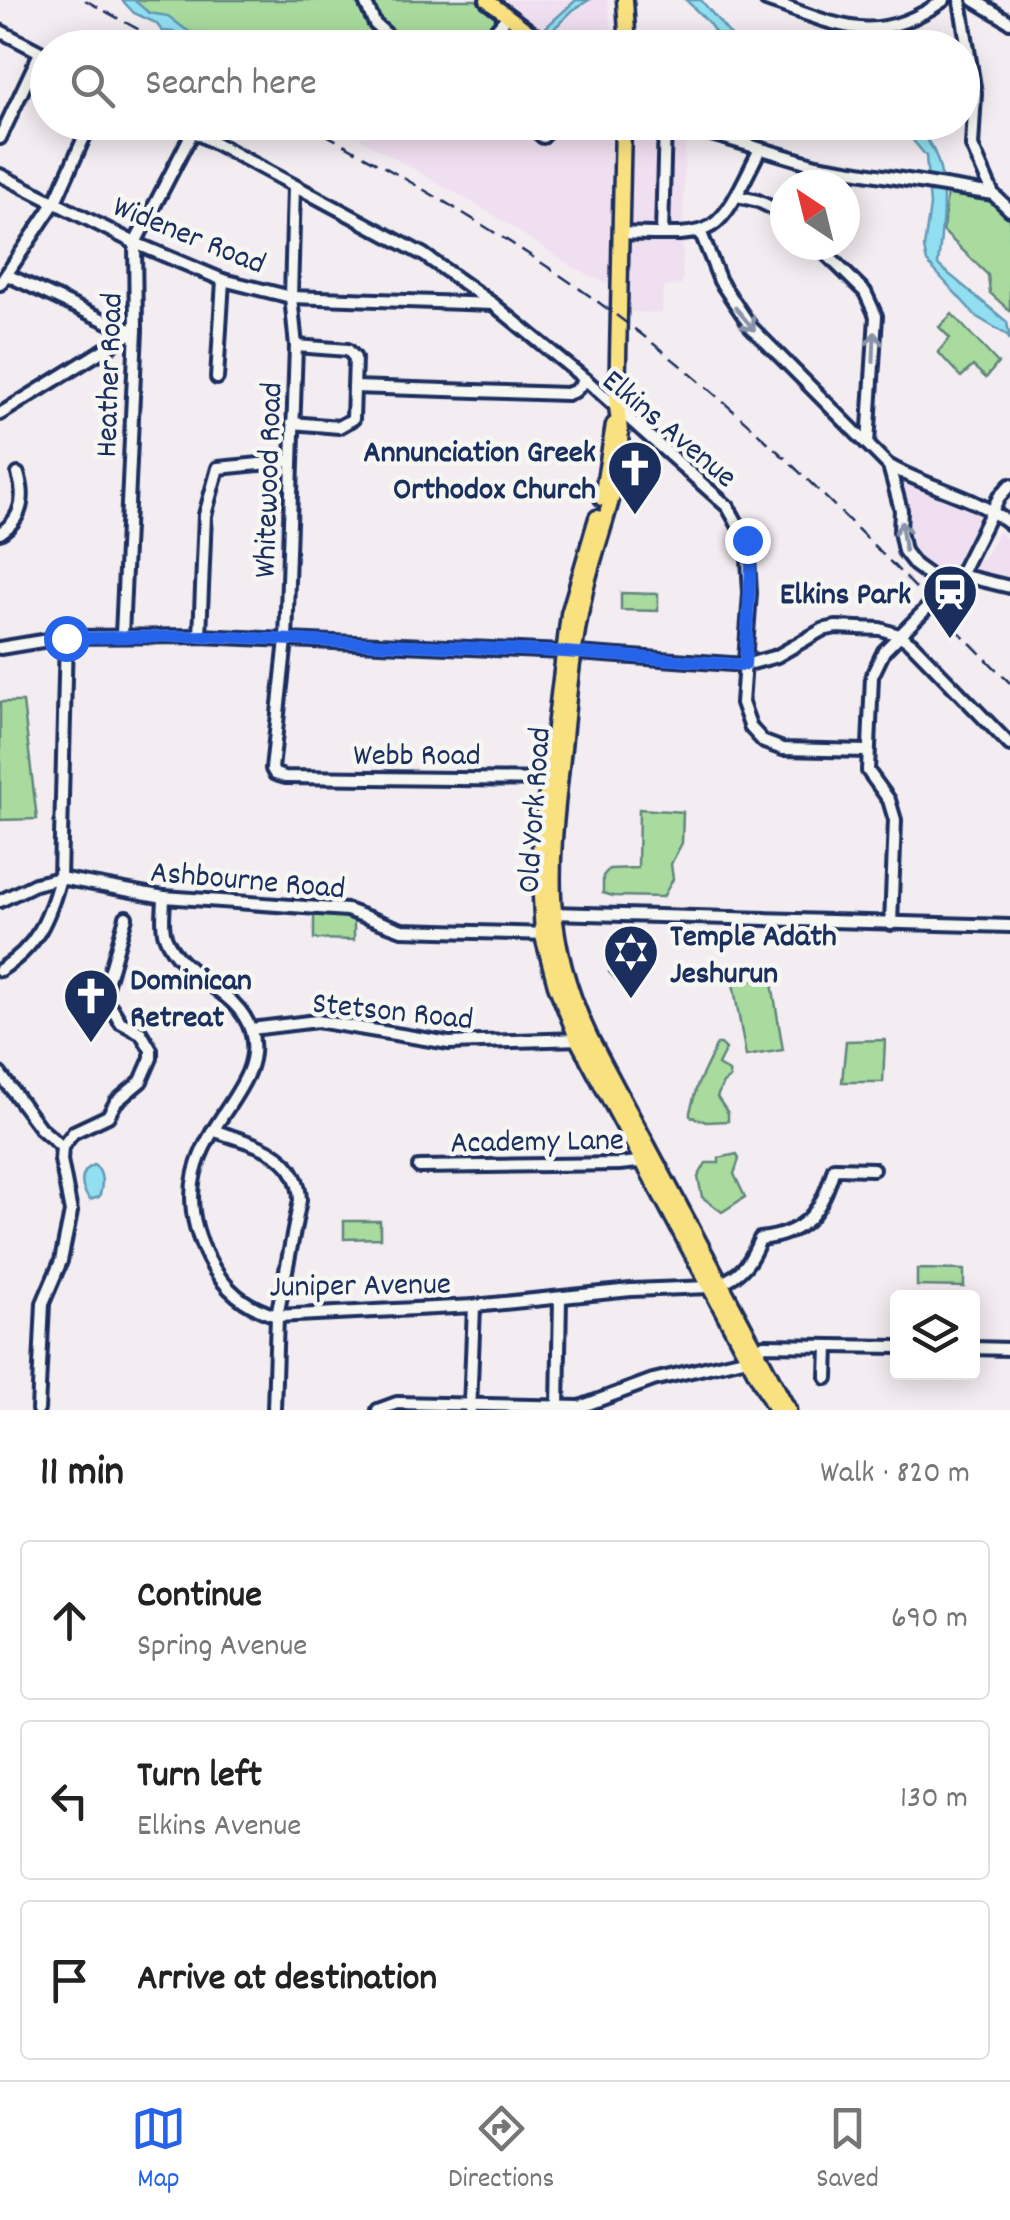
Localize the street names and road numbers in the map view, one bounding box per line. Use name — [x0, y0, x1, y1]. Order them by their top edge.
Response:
street label: Widener Road — [105, 186, 271, 289]
street label: Heather Road — [86, 292, 138, 458]
street label: Elkins Avenue — [590, 360, 745, 501]
street label: Whitewood Road — [245, 381, 297, 579]
street label: Old York Road — [508, 726, 566, 895]
street label: Webb Road — [353, 735, 481, 781]
street label: Ashbourne Road — [148, 852, 347, 914]
street label: Stetson Road — [310, 983, 475, 1045]
street label: Academy Lane — [450, 1119, 624, 1169]
street label: Juniper Avenue — [269, 1263, 451, 1313]

